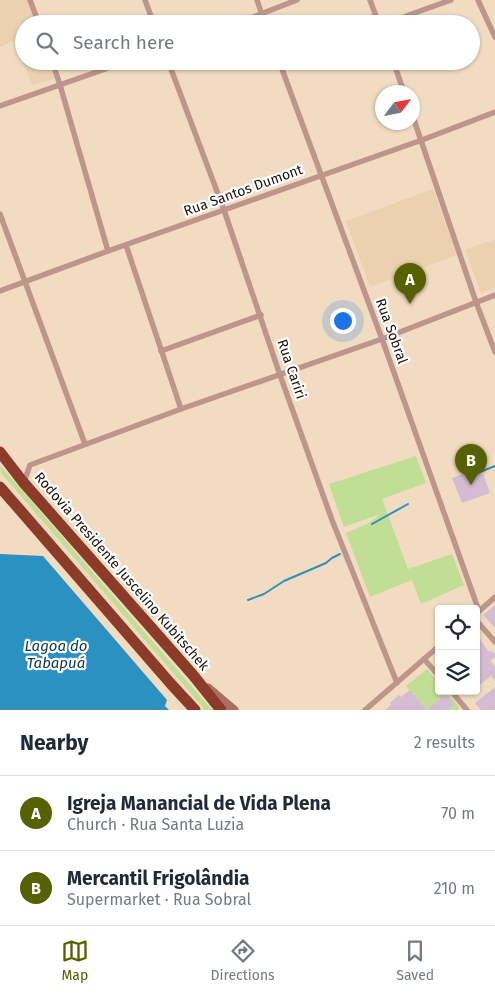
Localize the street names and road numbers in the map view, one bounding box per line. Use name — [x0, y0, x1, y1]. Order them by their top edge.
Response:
street label: Rua Santos Dumont — [181, 161, 306, 220]
street label: Rua Sobral — [372, 296, 411, 366]
street label: Rua Cariri — [273, 337, 310, 401]
street label: Rodovia Presidente Juscelino Kubitschek — [31, 469, 213, 675]

